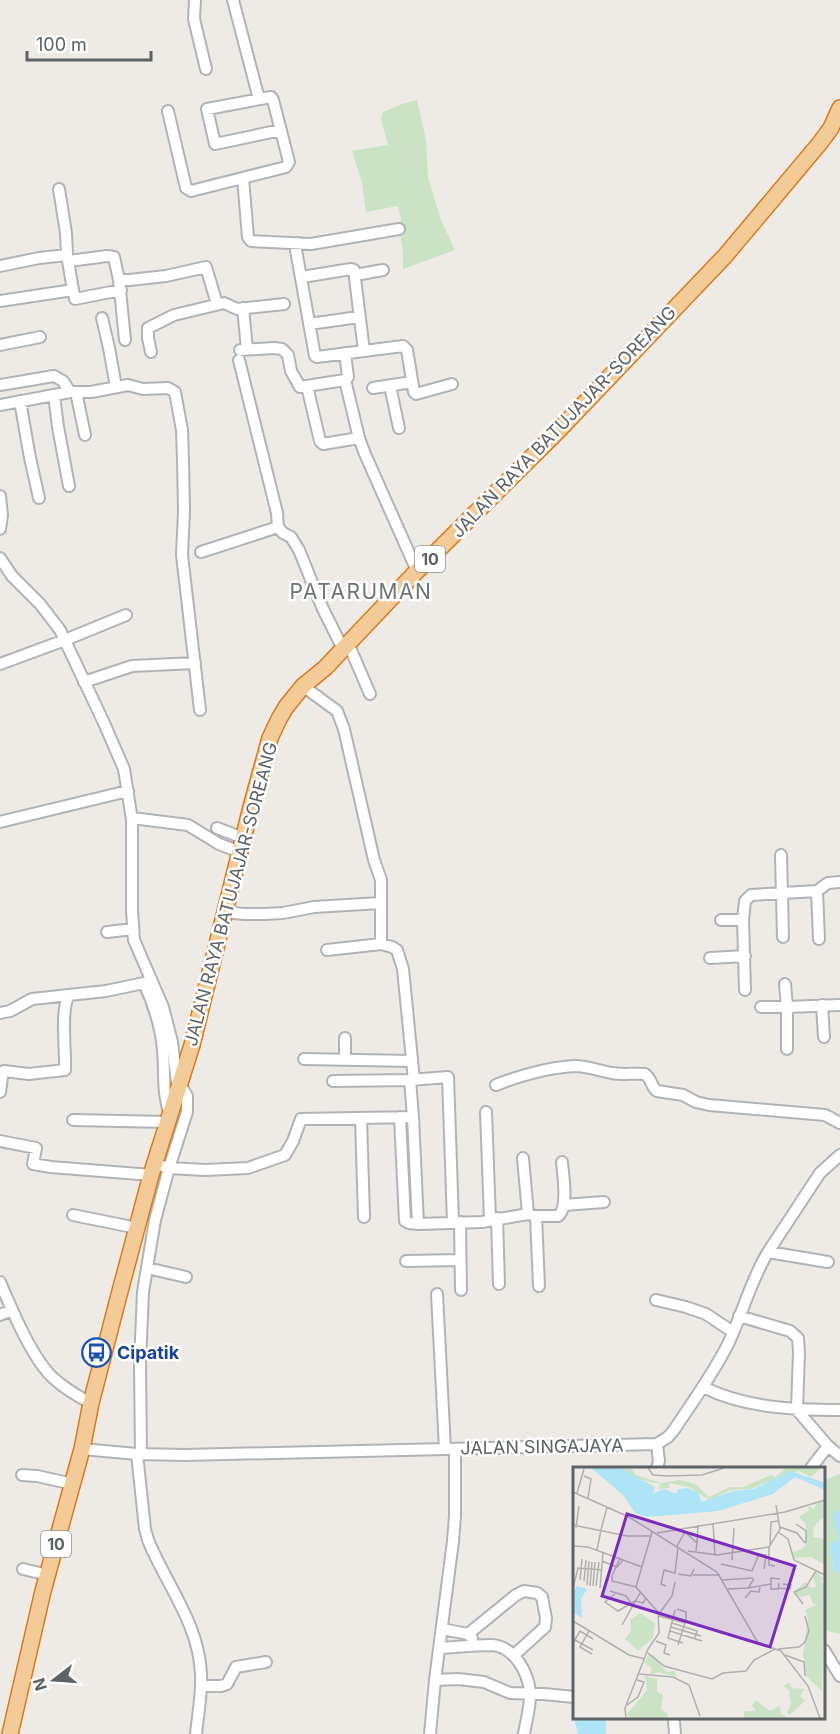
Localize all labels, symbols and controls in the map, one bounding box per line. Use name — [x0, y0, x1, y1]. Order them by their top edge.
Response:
scale bar — [27, 24, 152, 62]
text: 100 m — [36, 34, 87, 55]
street label: JALAN RAYA BATUJAJAR-SOREANG — [447, 301, 680, 542]
road number: 10 — [415, 546, 445, 572]
district label: PATARUMAN — [290, 579, 432, 604]
street label: JALAN RAYA BATUJAJAR-SOREANG — [180, 740, 281, 1048]
bus stop icon: Cipatik — [80, 1337, 112, 1369]
place label: Cipatik — [117, 1342, 180, 1363]
street label: JALAN SINGAJAYA — [460, 1435, 624, 1458]
inset map — [573, 1467, 825, 1719]
road number: 10 — [41, 1531, 71, 1557]
north arrow — [24, 1650, 84, 1710]
text: N — [28, 1676, 51, 1693]

